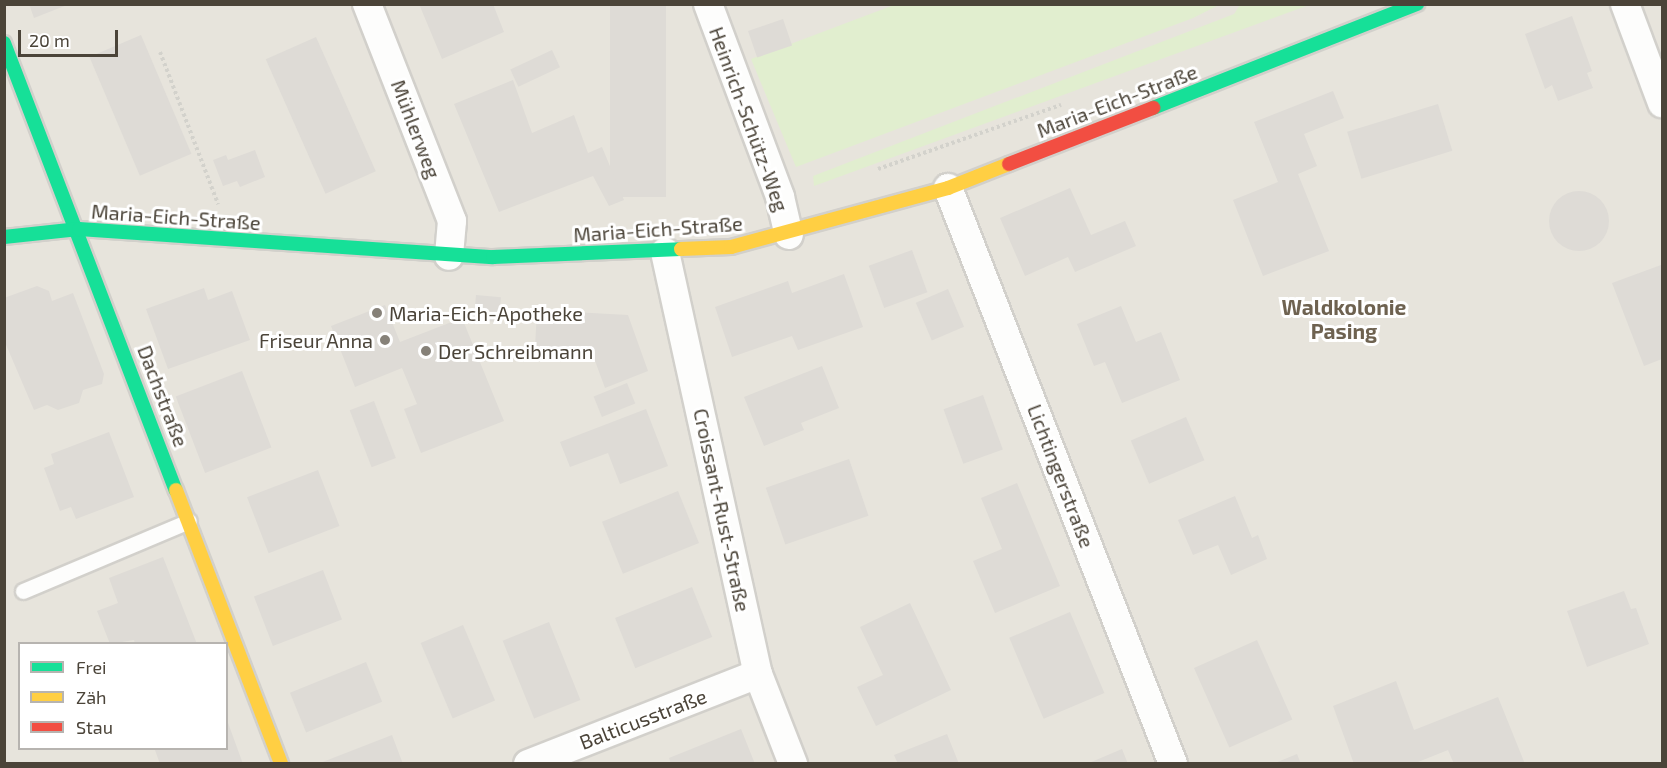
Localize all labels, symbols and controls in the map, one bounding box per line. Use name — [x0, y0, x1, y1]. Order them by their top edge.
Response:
scale bar — [21, 18, 122, 56]
street label: Heinrich-Schütz-Weg — [704, 23, 794, 215]
text: 20 m — [29, 29, 70, 51]
street label: Maria-Eich-Straße — [1033, 59, 1201, 143]
street label: Mühlerweg — [386, 76, 446, 182]
street label: Maria-Eich-Straße — [91, 199, 261, 235]
street label: Maria-Eich-Straße — [573, 211, 743, 247]
district label: Waldkolonie Pasing — [1282, 294, 1406, 344]
place label: Maria-Eich-Apotheke — [389, 301, 583, 325]
marker: Maria-Eich-Apotheke — [370, 306, 384, 320]
place label: Friseur Anna — [258, 328, 373, 352]
marker: Friseur Anna — [378, 333, 392, 347]
place label: Der Schreibmann — [438, 339, 594, 363]
street label: Dachstraße — [133, 342, 193, 450]
marker: Der Schreibmann — [419, 344, 433, 358]
street label: Lichtingerstraße — [1023, 401, 1099, 551]
street label: Croissant-Rust-Straße — [689, 406, 755, 614]
legend — [18, 642, 228, 750]
text: Frei — [76, 656, 107, 678]
street label: Balticusstraße — [576, 684, 710, 754]
text: Zäh — [76, 686, 107, 708]
text: Stau — [76, 716, 113, 738]

